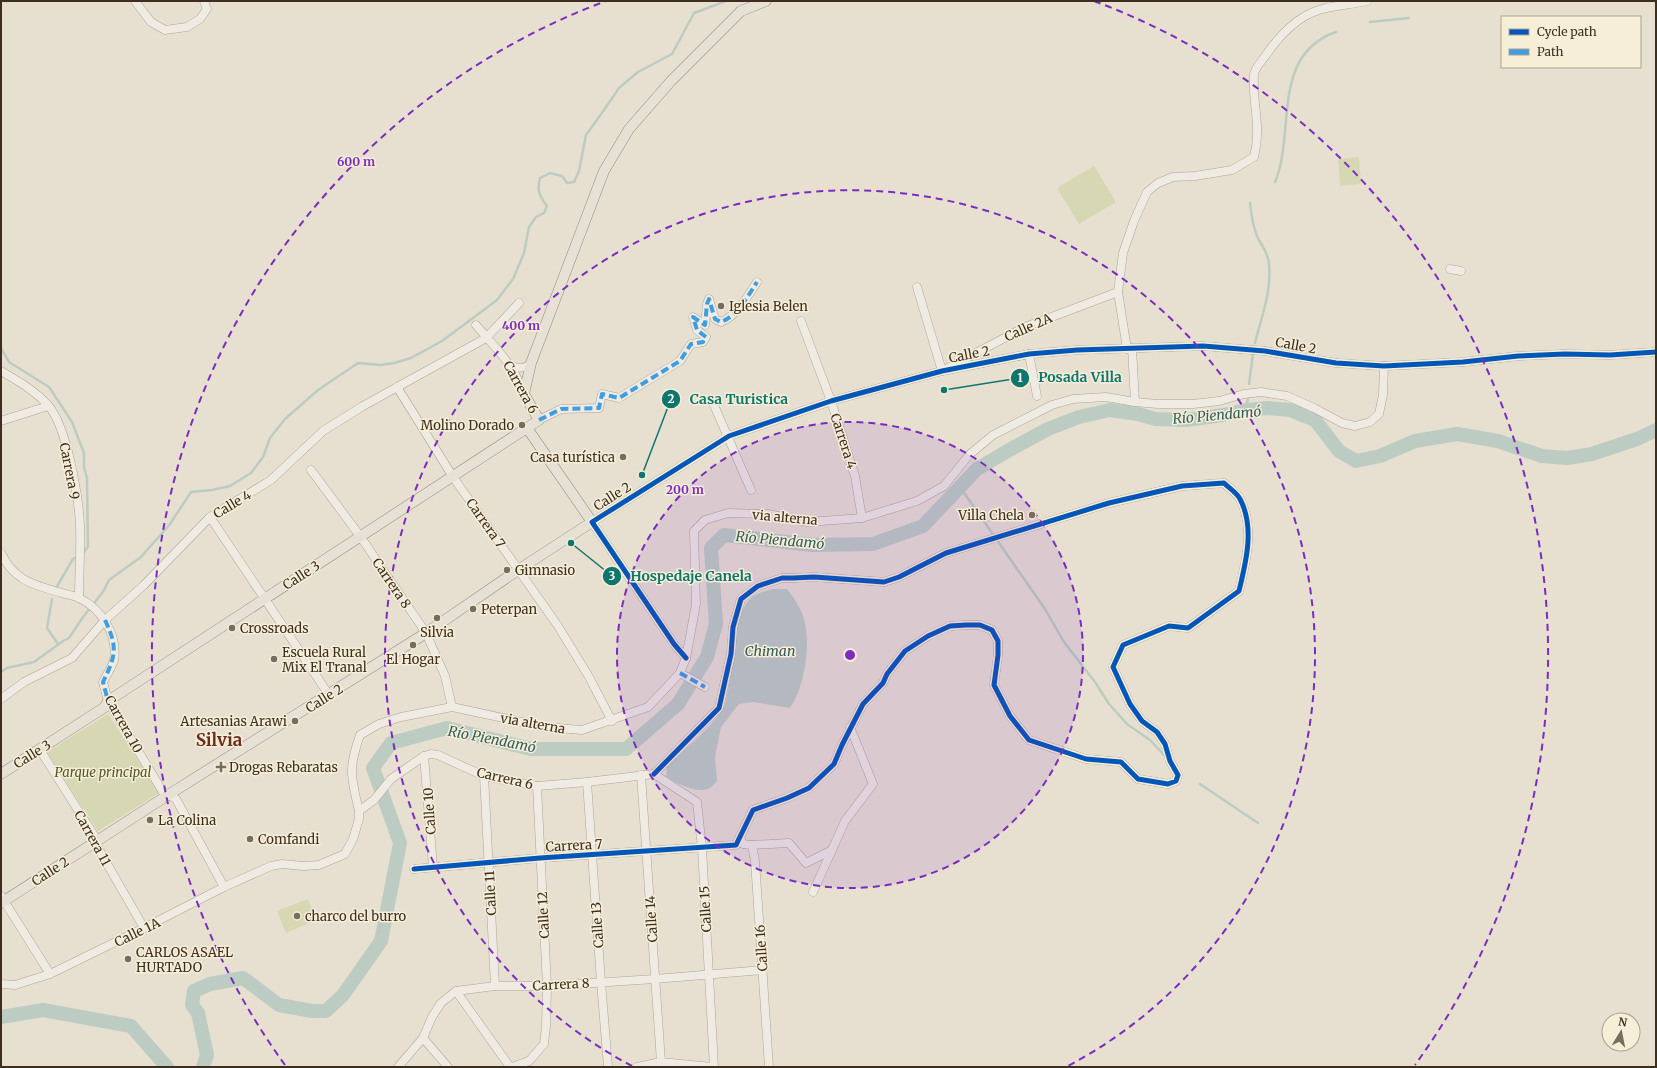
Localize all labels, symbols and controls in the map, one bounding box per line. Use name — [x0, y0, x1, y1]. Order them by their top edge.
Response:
legend — [1501, 16, 1641, 68]
text: Cycle path — [1537, 24, 1597, 39]
text: Path — [1537, 44, 1563, 59]
text: 600 m — [337, 154, 375, 169]
place label: Iglesia Belen — [729, 298, 808, 315]
marker: Iglesia Belen — [716, 301, 726, 311]
street label: Calle 2A — [1002, 309, 1056, 346]
text: 400 m — [502, 318, 540, 333]
street label: Calle 2 — [1274, 334, 1318, 357]
street label: Calle 2 — [947, 342, 991, 367]
street label: Carrera 6 — [499, 358, 542, 417]
callout: Posada Villa — [1010, 365, 1129, 391]
text: Posada Villa — [1038, 368, 1122, 386]
text: 1 — [1017, 370, 1023, 385]
callout: Casa Turistica — [661, 386, 796, 412]
text: Casa Turistica — [690, 390, 788, 408]
text: 2 — [667, 391, 675, 406]
water label: Río Piendamó — [1172, 402, 1262, 428]
street label: Carrera 4 — [827, 411, 860, 471]
place label: Molino Dorado — [420, 417, 514, 434]
marker: Molino Dorado — [517, 420, 527, 430]
street label: Carrera 9 — [56, 441, 83, 501]
place label: Casa turística — [530, 449, 615, 466]
marker: Casa turística — [618, 452, 628, 462]
street label: Calle 2 — [590, 478, 634, 515]
text: 200 m — [666, 482, 704, 497]
street label: Calle 4 — [210, 486, 254, 522]
street label: Carrera 7 — [462, 495, 509, 552]
street label: via alterna — [751, 506, 818, 529]
place label: Villa Chela — [957, 507, 1024, 524]
marker: Villa Chela — [1027, 510, 1037, 520]
water label: Río Piendamó — [735, 527, 825, 553]
street label: Carrera 8 — [369, 555, 415, 612]
street label: Calle 3 — [279, 557, 323, 594]
place label: Gimnasio — [515, 562, 575, 579]
callout: Hospedaje Canela — [602, 563, 760, 589]
marker: Gimnasio — [502, 565, 512, 575]
text: Hospedaje Canela — [630, 567, 752, 585]
text: 3 — [609, 568, 616, 583]
place label: Peterpan — [481, 601, 538, 618]
marker: Peterpan — [468, 604, 478, 614]
marker: Silvia — [432, 613, 442, 623]
place label: Crossroads — [240, 620, 309, 637]
marker: Crossroads — [227, 623, 237, 633]
place label: Silvia — [420, 624, 454, 641]
marker: El Hogar — [408, 640, 418, 650]
water label: Chiman — [745, 642, 795, 660]
place label: Escuela Rural Mix El Tranal — [282, 644, 367, 676]
centre of rings — [843, 648, 857, 662]
place label: El Hogar — [386, 651, 440, 668]
marker: Escuela Rural Mix El Tranal — [269, 654, 279, 664]
street label: Calle 2 — [302, 680, 346, 717]
street label: Carrera 10 — [101, 692, 146, 756]
street label: via alterna — [498, 709, 567, 738]
place label: Artesanias Arawi — [179, 713, 287, 730]
marker: Artesanias Arawi — [290, 716, 300, 726]
water label: Río Piendamó — [447, 722, 537, 756]
district label: Silvia — [196, 729, 243, 751]
street label: Calle 3 — [10, 736, 54, 772]
place label: Drogas Rebaratas — [229, 759, 338, 776]
marker: Drogas Rebaratas — [216, 762, 226, 772]
park label: Parque principal — [55, 764, 152, 781]
street label: Carrera 6 — [475, 764, 535, 793]
street label: Calle 10 — [419, 787, 440, 835]
street label: Carrera 11 — [70, 807, 115, 869]
place label: La Colina — [158, 812, 216, 829]
marker: La Colina — [145, 815, 155, 825]
place label: Comfandi — [258, 831, 319, 848]
marker: Comfandi — [245, 834, 255, 844]
street label: Carrera 7 — [545, 835, 603, 855]
street label: Calle 2 — [28, 853, 72, 890]
street label: Calle 11 — [481, 870, 500, 916]
street label: Calle 15 — [696, 885, 715, 933]
street label: Calle 12 — [534, 891, 553, 939]
street label: Calle 14 — [641, 895, 662, 943]
street label: Calle 13 — [587, 901, 608, 949]
place label: charco del burro — [305, 908, 407, 925]
marker: charco del burro — [292, 911, 302, 921]
street label: Calle 1A — [112, 914, 164, 951]
street label: Calle 16 — [751, 924, 772, 972]
place label: CARLOS ASAEL HURTADO — [136, 944, 233, 976]
marker: CARLOS ASAEL HURTADO — [123, 954, 133, 964]
street label: Carrera 8 — [532, 974, 590, 994]
north arrow — [1601, 1012, 1641, 1052]
text: N — [1617, 1015, 1629, 1030]

